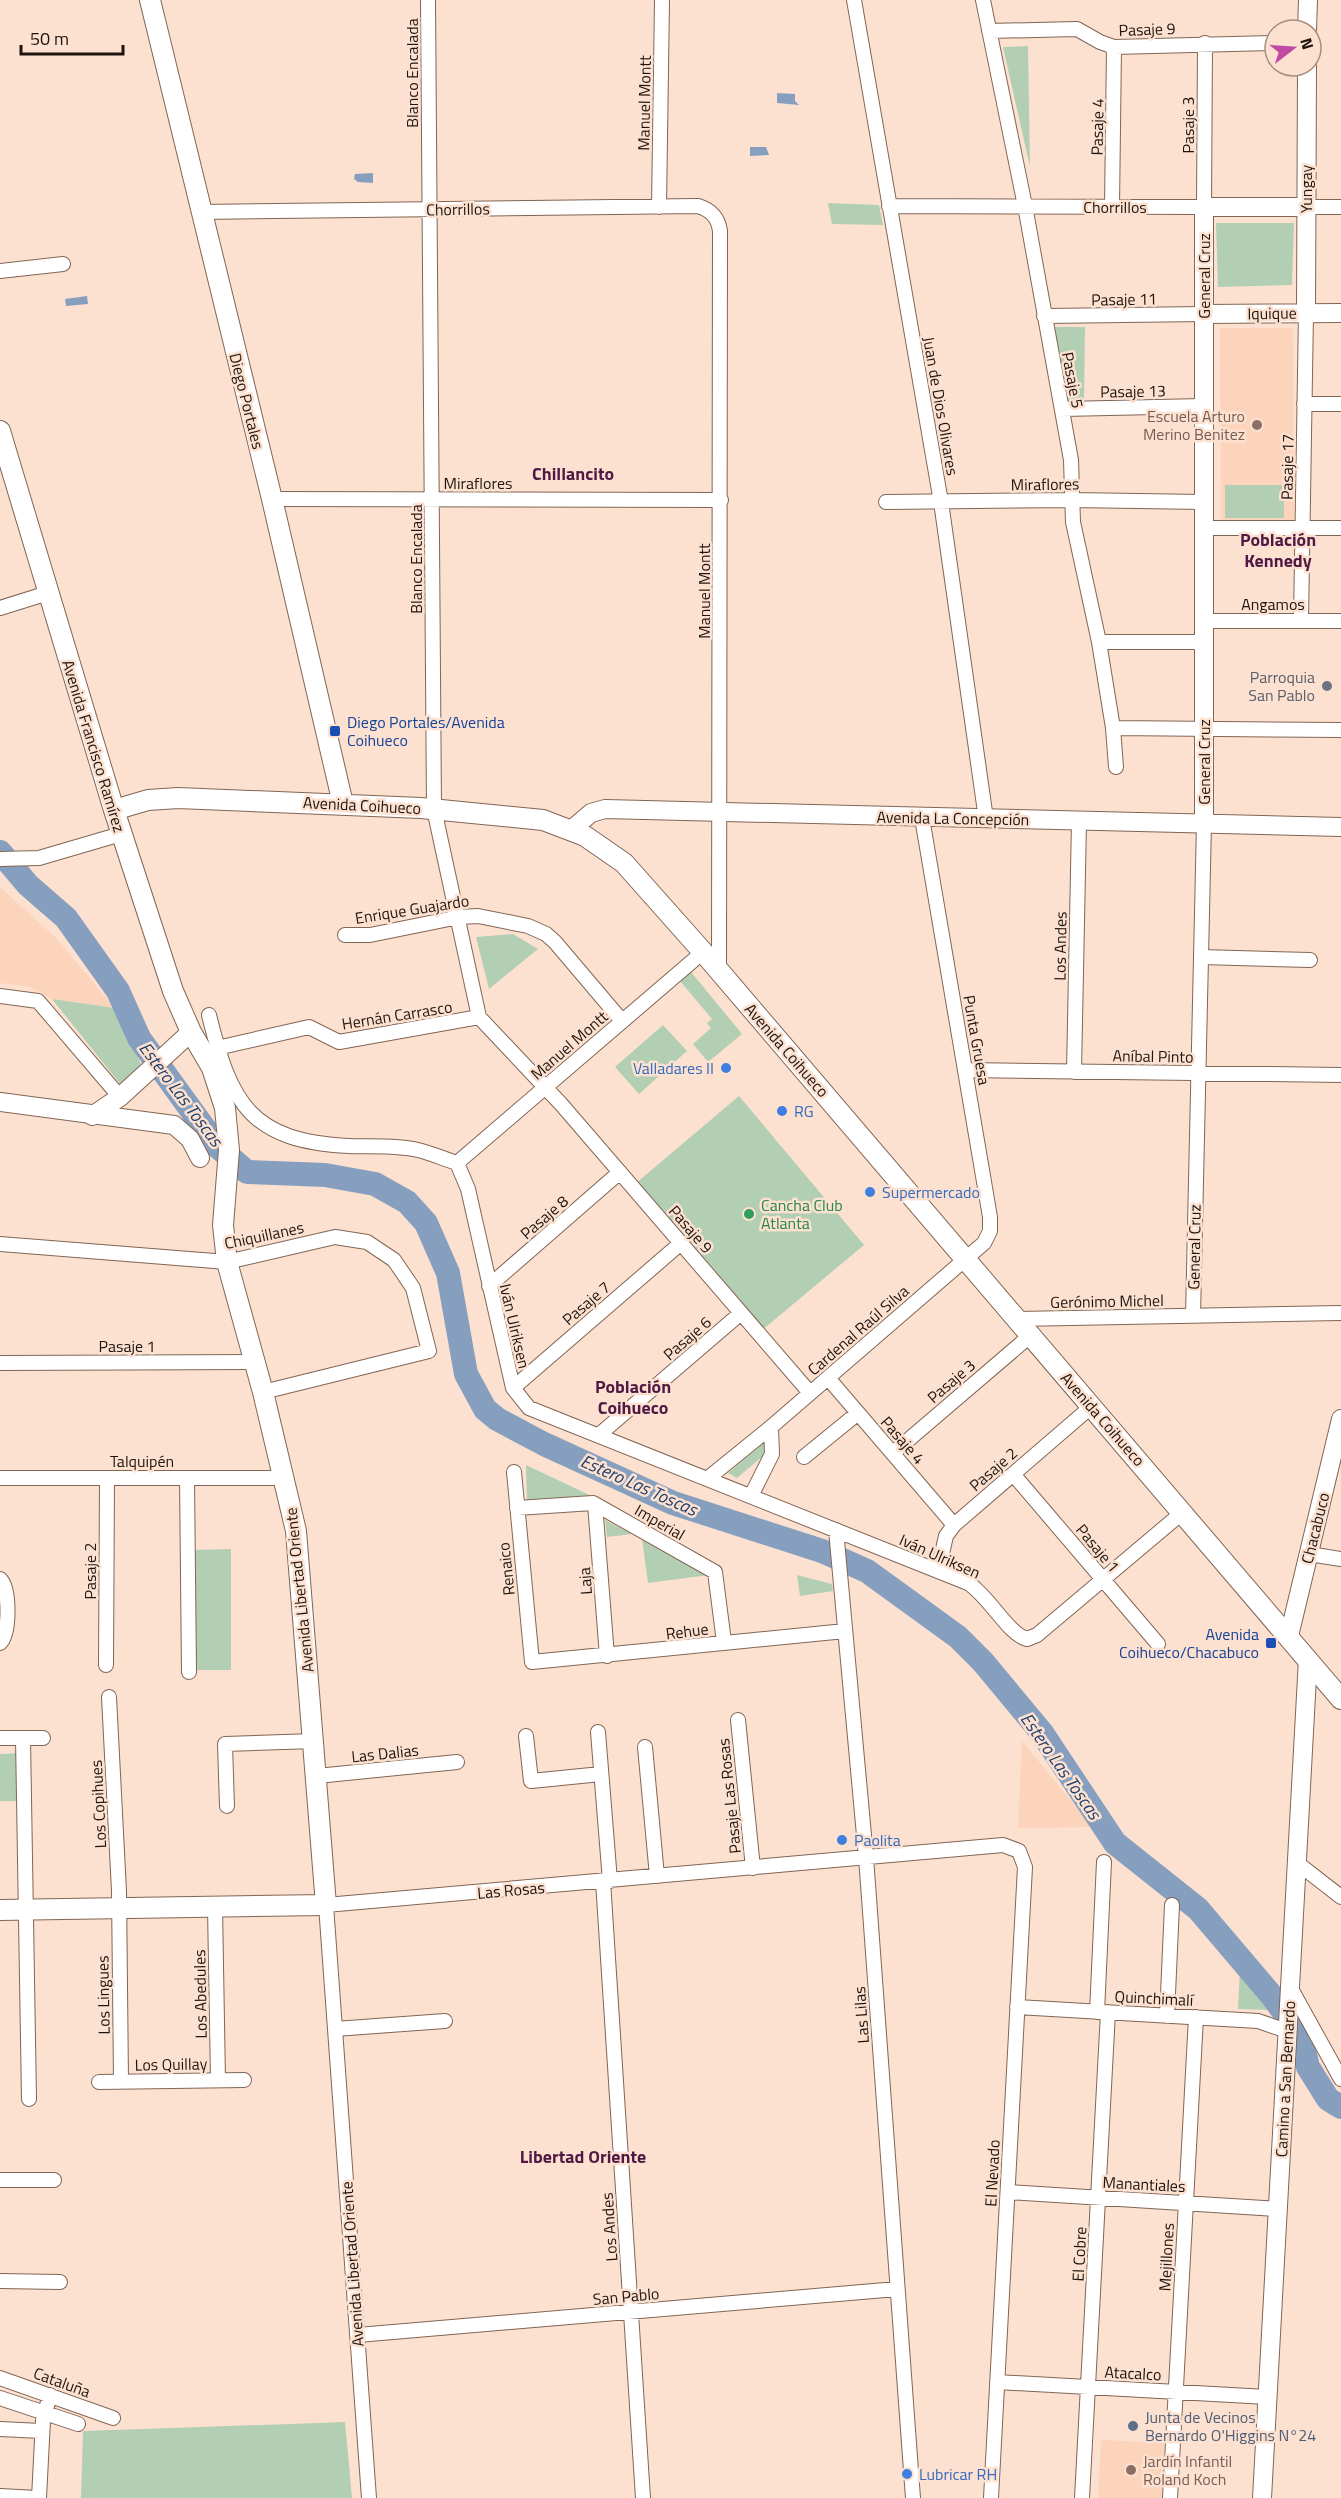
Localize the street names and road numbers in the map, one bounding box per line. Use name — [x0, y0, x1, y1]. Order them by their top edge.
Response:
street label: Pasaje 9 — [1118, 16, 1176, 42]
street label: Blanco Encalada — [400, 18, 424, 128]
street label: Manuel Montt — [631, 55, 657, 151]
street label: Pasaje 3 — [1176, 97, 1200, 153]
street label: Pasaje 4 — [1085, 98, 1109, 156]
street label: Yungay — [1294, 164, 1318, 213]
street label: Chorrillos — [1083, 195, 1147, 219]
street label: Chorrillos — [426, 196, 490, 222]
street label: General Cruz — [1192, 233, 1216, 319]
street label: Pasaje 11 — [1091, 286, 1157, 312]
street label: Iquique — [1247, 301, 1297, 325]
street label: Juan de Dios Olivares — [917, 335, 965, 477]
street label: Diego Portales — [223, 350, 271, 452]
street label: Pasaje 5 — [1056, 350, 1090, 410]
street label: Pasaje 13 — [1100, 378, 1166, 404]
street label: Pasaje 17 — [1274, 434, 1300, 500]
street label: Miraflores — [444, 471, 512, 495]
street label: Miraflores — [1010, 471, 1080, 497]
street label: Blanco Encalada — [404, 504, 428, 614]
street label: Manuel Montt — [692, 543, 716, 639]
street label: Angamos — [1241, 592, 1305, 616]
street label: Avenida Francisco Ramírez — [56, 657, 132, 835]
street label: General Cruz — [1192, 719, 1216, 805]
street label: Avenida Coihueco — [302, 790, 422, 820]
street label: Avenida La Concepción — [876, 805, 1030, 831]
street label: Enrique Guajardo — [353, 888, 471, 930]
street label: Los Andes — [1047, 911, 1073, 981]
street label: Punta Gruesa — [957, 993, 997, 1087]
street label: Hernán Carrasco — [340, 994, 454, 1036]
street label: Avenida Coihueco — [739, 998, 835, 1102]
street label: Manuel Montt — [525, 1004, 613, 1085]
street label: Aníbal Pinto — [1112, 1043, 1194, 1069]
street label: Pasaje 8 — [515, 1189, 573, 1245]
street label: Pasaje 9 — [663, 1200, 719, 1258]
street label: General Cruz — [1181, 1204, 1207, 1290]
street label: Chiquillanes — [222, 1215, 306, 1255]
street label: Pasaje 7 — [557, 1275, 615, 1331]
street label: Cardenal Raúl Silva — [802, 1279, 914, 1381]
street label: Iván Ulriksen — [494, 1281, 536, 1371]
street label: Gerónimo Michel — [1050, 1288, 1164, 1314]
street label: Pasaje 6 — [658, 1310, 716, 1366]
street label: Pasaje 1 — [99, 1334, 155, 1358]
street label: Pasaje 3 — [922, 1353, 980, 1409]
street label: Avenida Coihueco — [1055, 1367, 1151, 1471]
street label: Pasaje 4 — [875, 1411, 931, 1469]
street label: Pasaje 2 — [964, 1441, 1022, 1497]
street label: Talquipén — [110, 1449, 174, 1473]
street label: Chacabuco — [1295, 1490, 1335, 1566]
street label: Imperial — [630, 1498, 690, 1546]
street label: Avenida Libertad Oriente — [278, 1506, 320, 1674]
street label: Pasaje 1 — [1071, 1518, 1125, 1578]
street label: Iván Ulriksen — [896, 1527, 984, 1585]
street label: Renaico — [491, 1541, 521, 1597]
street label: Pasaje 2 — [78, 1543, 102, 1599]
street label: Laja — [572, 1567, 598, 1595]
street label: Rehue — [664, 1616, 710, 1646]
street label: Pasaje Las Rosas — [711, 1737, 747, 1855]
street label: Las Dalias — [350, 1738, 420, 1768]
street label: Los Copihues — [84, 1759, 112, 1849]
street label: Las Rosas — [476, 1875, 546, 1905]
street label: Los Abedules — [187, 1949, 213, 2039]
street label: Los Lingues — [90, 1955, 116, 2035]
street label: Quinchimalí — [1114, 1984, 1195, 2012]
street label: Las Lilas — [847, 1986, 875, 2044]
street label: Camino a San Bernardo — [1269, 2000, 1301, 2158]
street label: Los Quillay — [134, 2051, 208, 2077]
street label: El Nevado — [978, 2139, 1006, 2207]
street label: Manantiales — [1102, 2170, 1186, 2198]
street label: Avenida Libertad Oriente — [334, 2181, 370, 2347]
street label: Los Andes — [595, 2192, 623, 2262]
street label: Mejillones — [1152, 2222, 1180, 2292]
street label: El Cobre — [1066, 2226, 1092, 2282]
street label: San Pablo — [592, 2281, 660, 2311]
street label: Atacalco — [1104, 2360, 1162, 2386]
street label: Cataluña — [30, 2361, 94, 2403]

